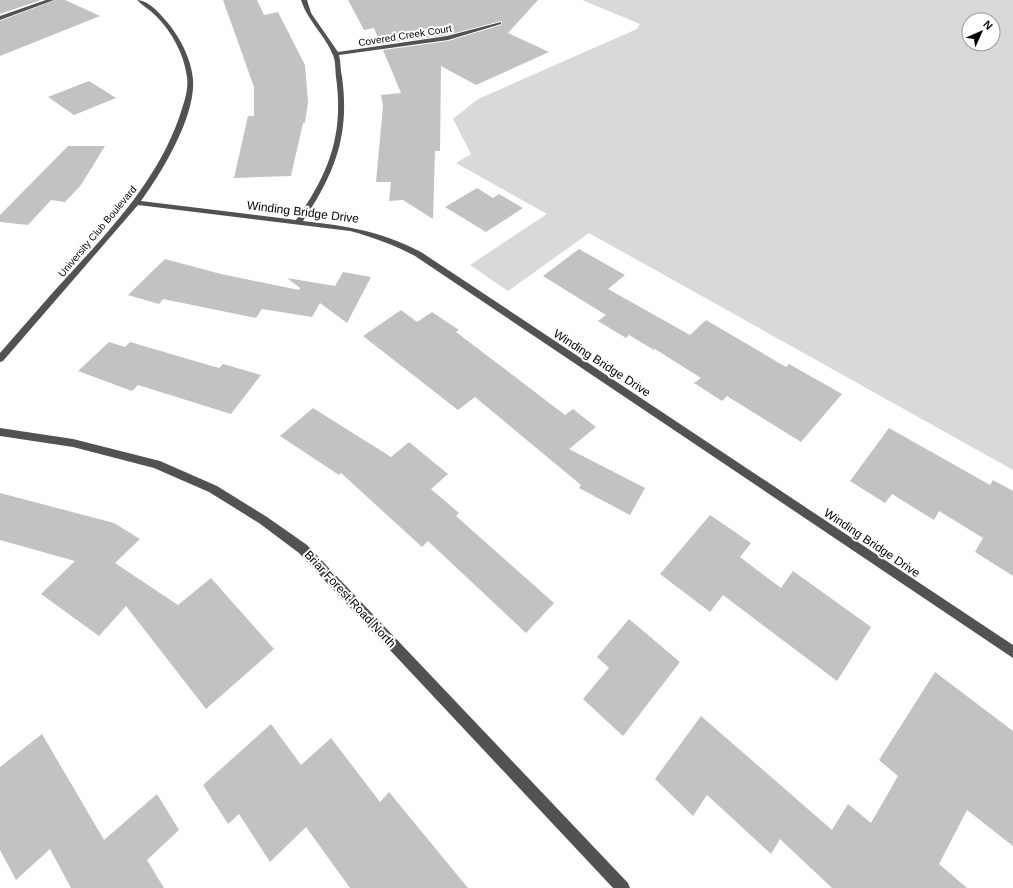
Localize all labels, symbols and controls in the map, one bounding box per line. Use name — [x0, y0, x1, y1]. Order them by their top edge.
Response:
north arrow — [961, 12, 1001, 52]
text: N — [981, 18, 995, 32]
street label: Covered Creek Court — [358, 23, 453, 48]
street label: University Club Boulevard — [56, 184, 139, 279]
street label: Winding Bridge Drive — [246, 198, 360, 226]
street label: Winding Bridge Drive — [551, 326, 653, 400]
street label: Winding Bridge Drive — [821, 506, 923, 580]
street label: Briar Forest Road North — [301, 548, 399, 650]

